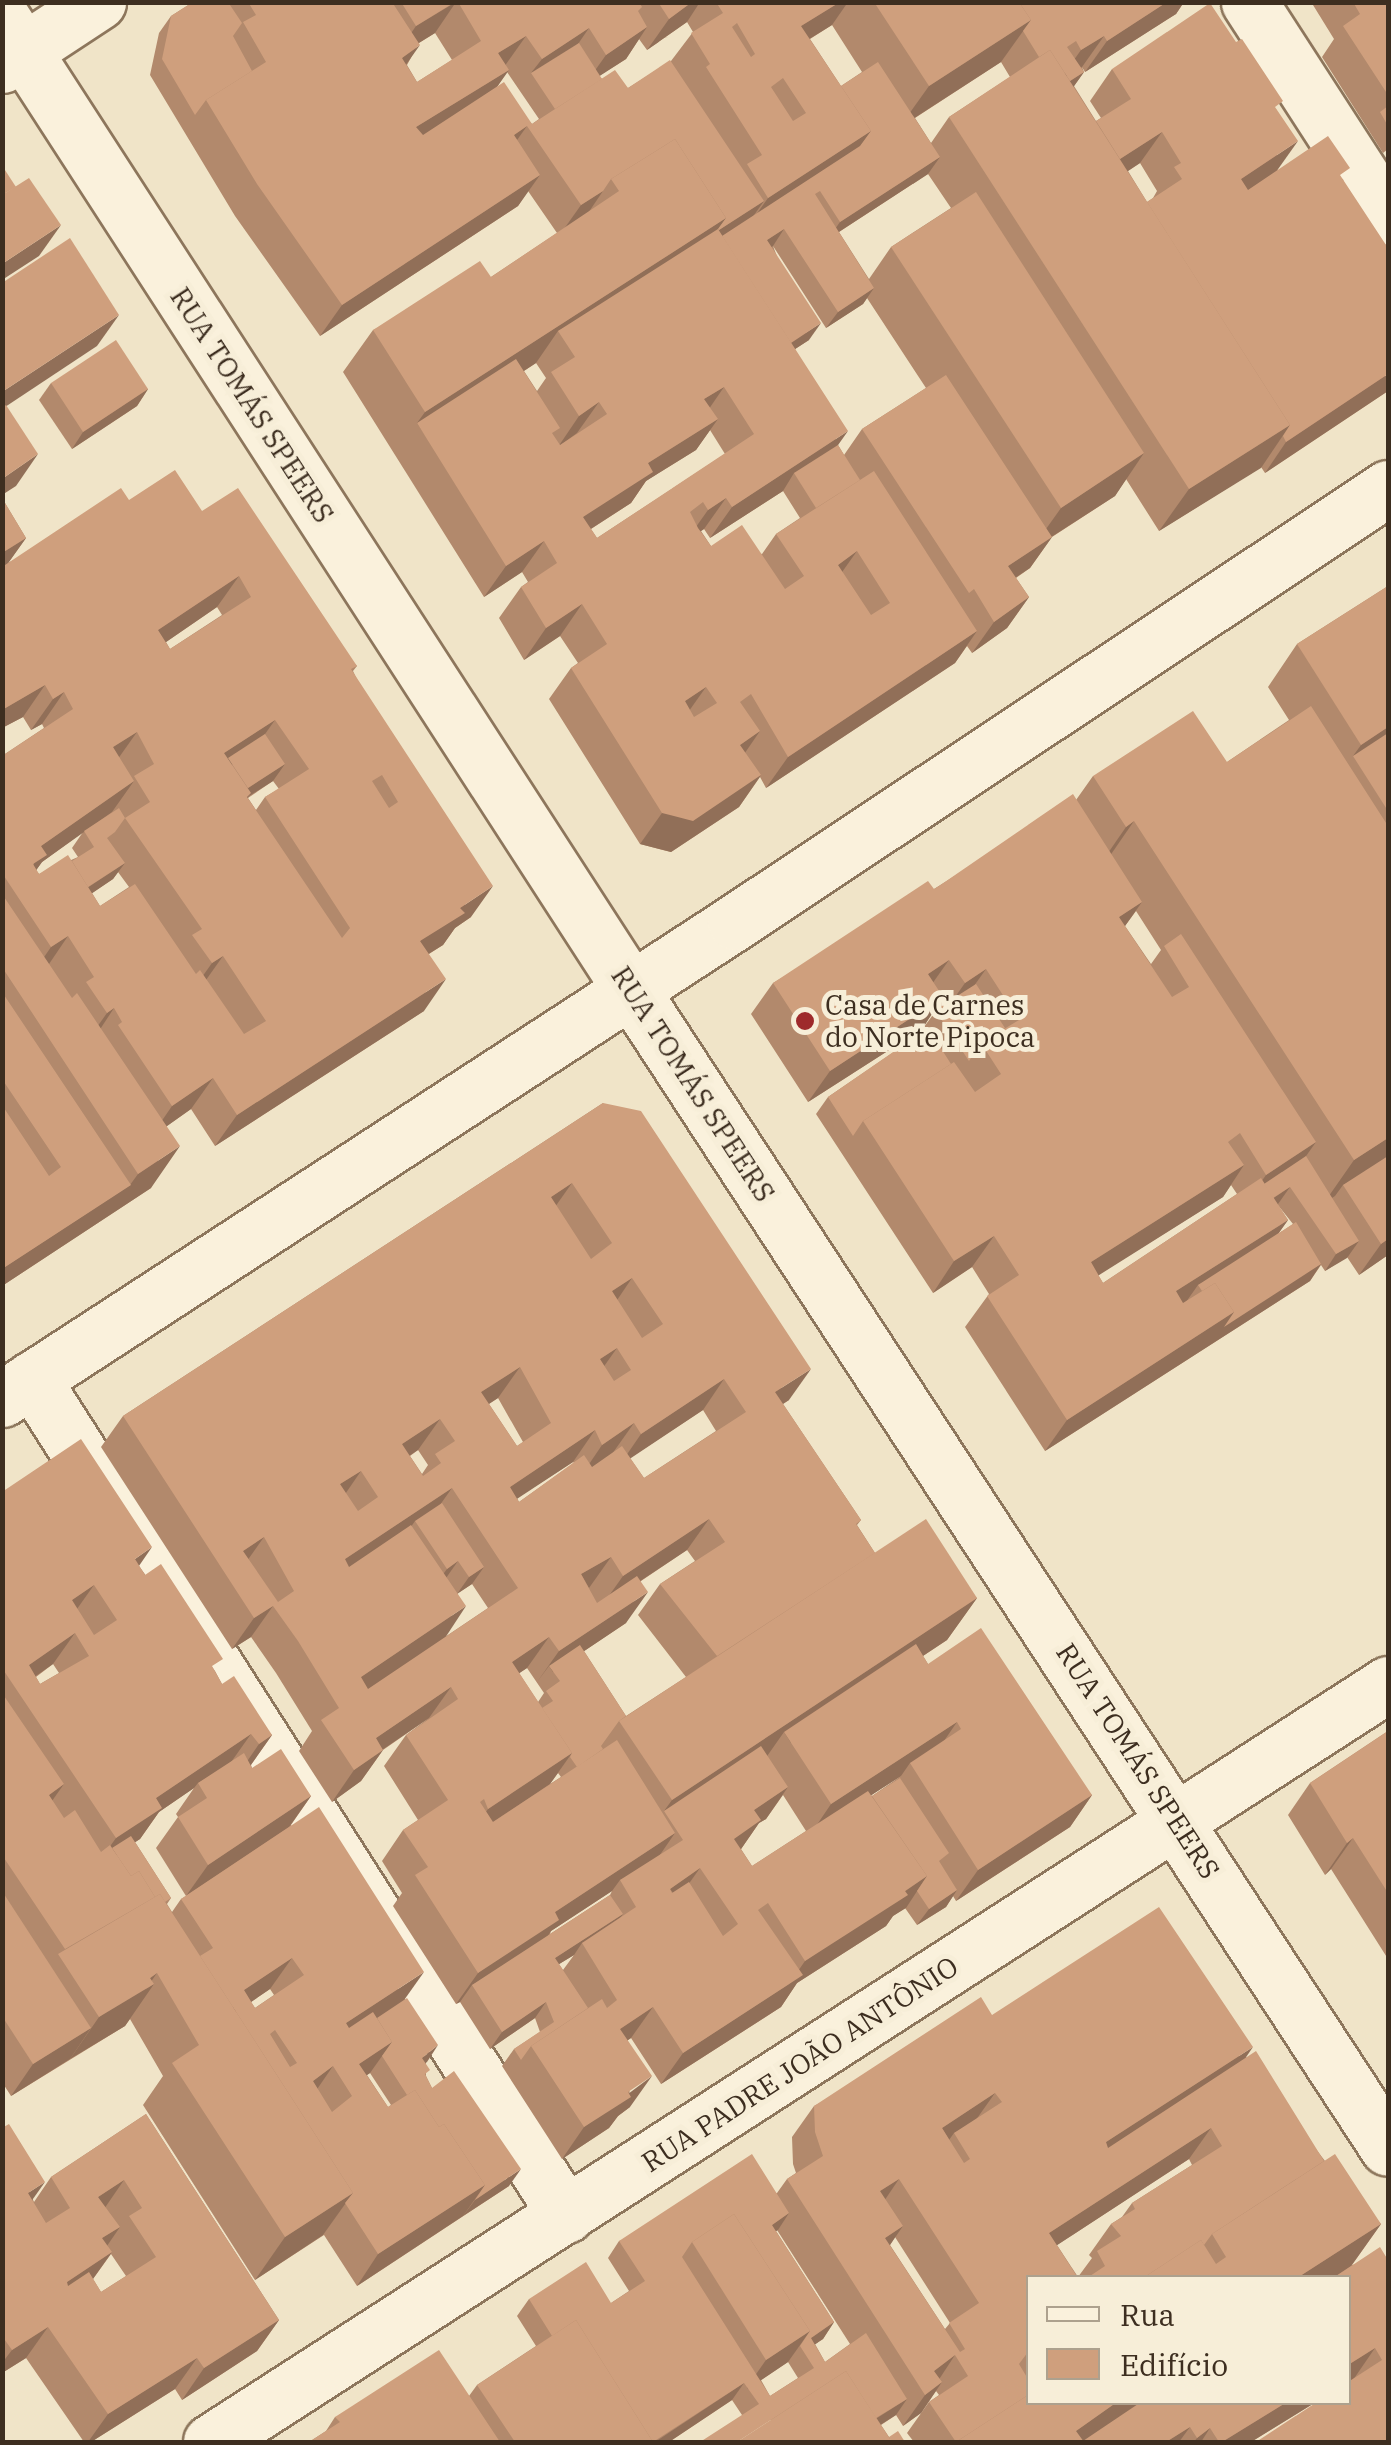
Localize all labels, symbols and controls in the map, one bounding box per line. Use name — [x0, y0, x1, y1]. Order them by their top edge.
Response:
street label: RUA TOMÁS SPEERS — [163, 281, 341, 529]
street label: RUA TOMÁS SPEERS — [604, 960, 782, 1208]
place label: Casa de Carnes do Norte Pipoca — [825, 988, 1035, 1054]
marker: Casa de Carnes do Norte Pipoca — [794, 1010, 816, 1032]
street label: RUA TOMÁS SPEERS — [1049, 1637, 1227, 1885]
street label: RUA PADRE JOÃO ANTÔNIO — [636, 1949, 964, 2179]
legend — [1026, 2275, 1351, 2405]
text: Rua — [1120, 2295, 1175, 2334]
text: Edifício — [1120, 2345, 1228, 2384]

